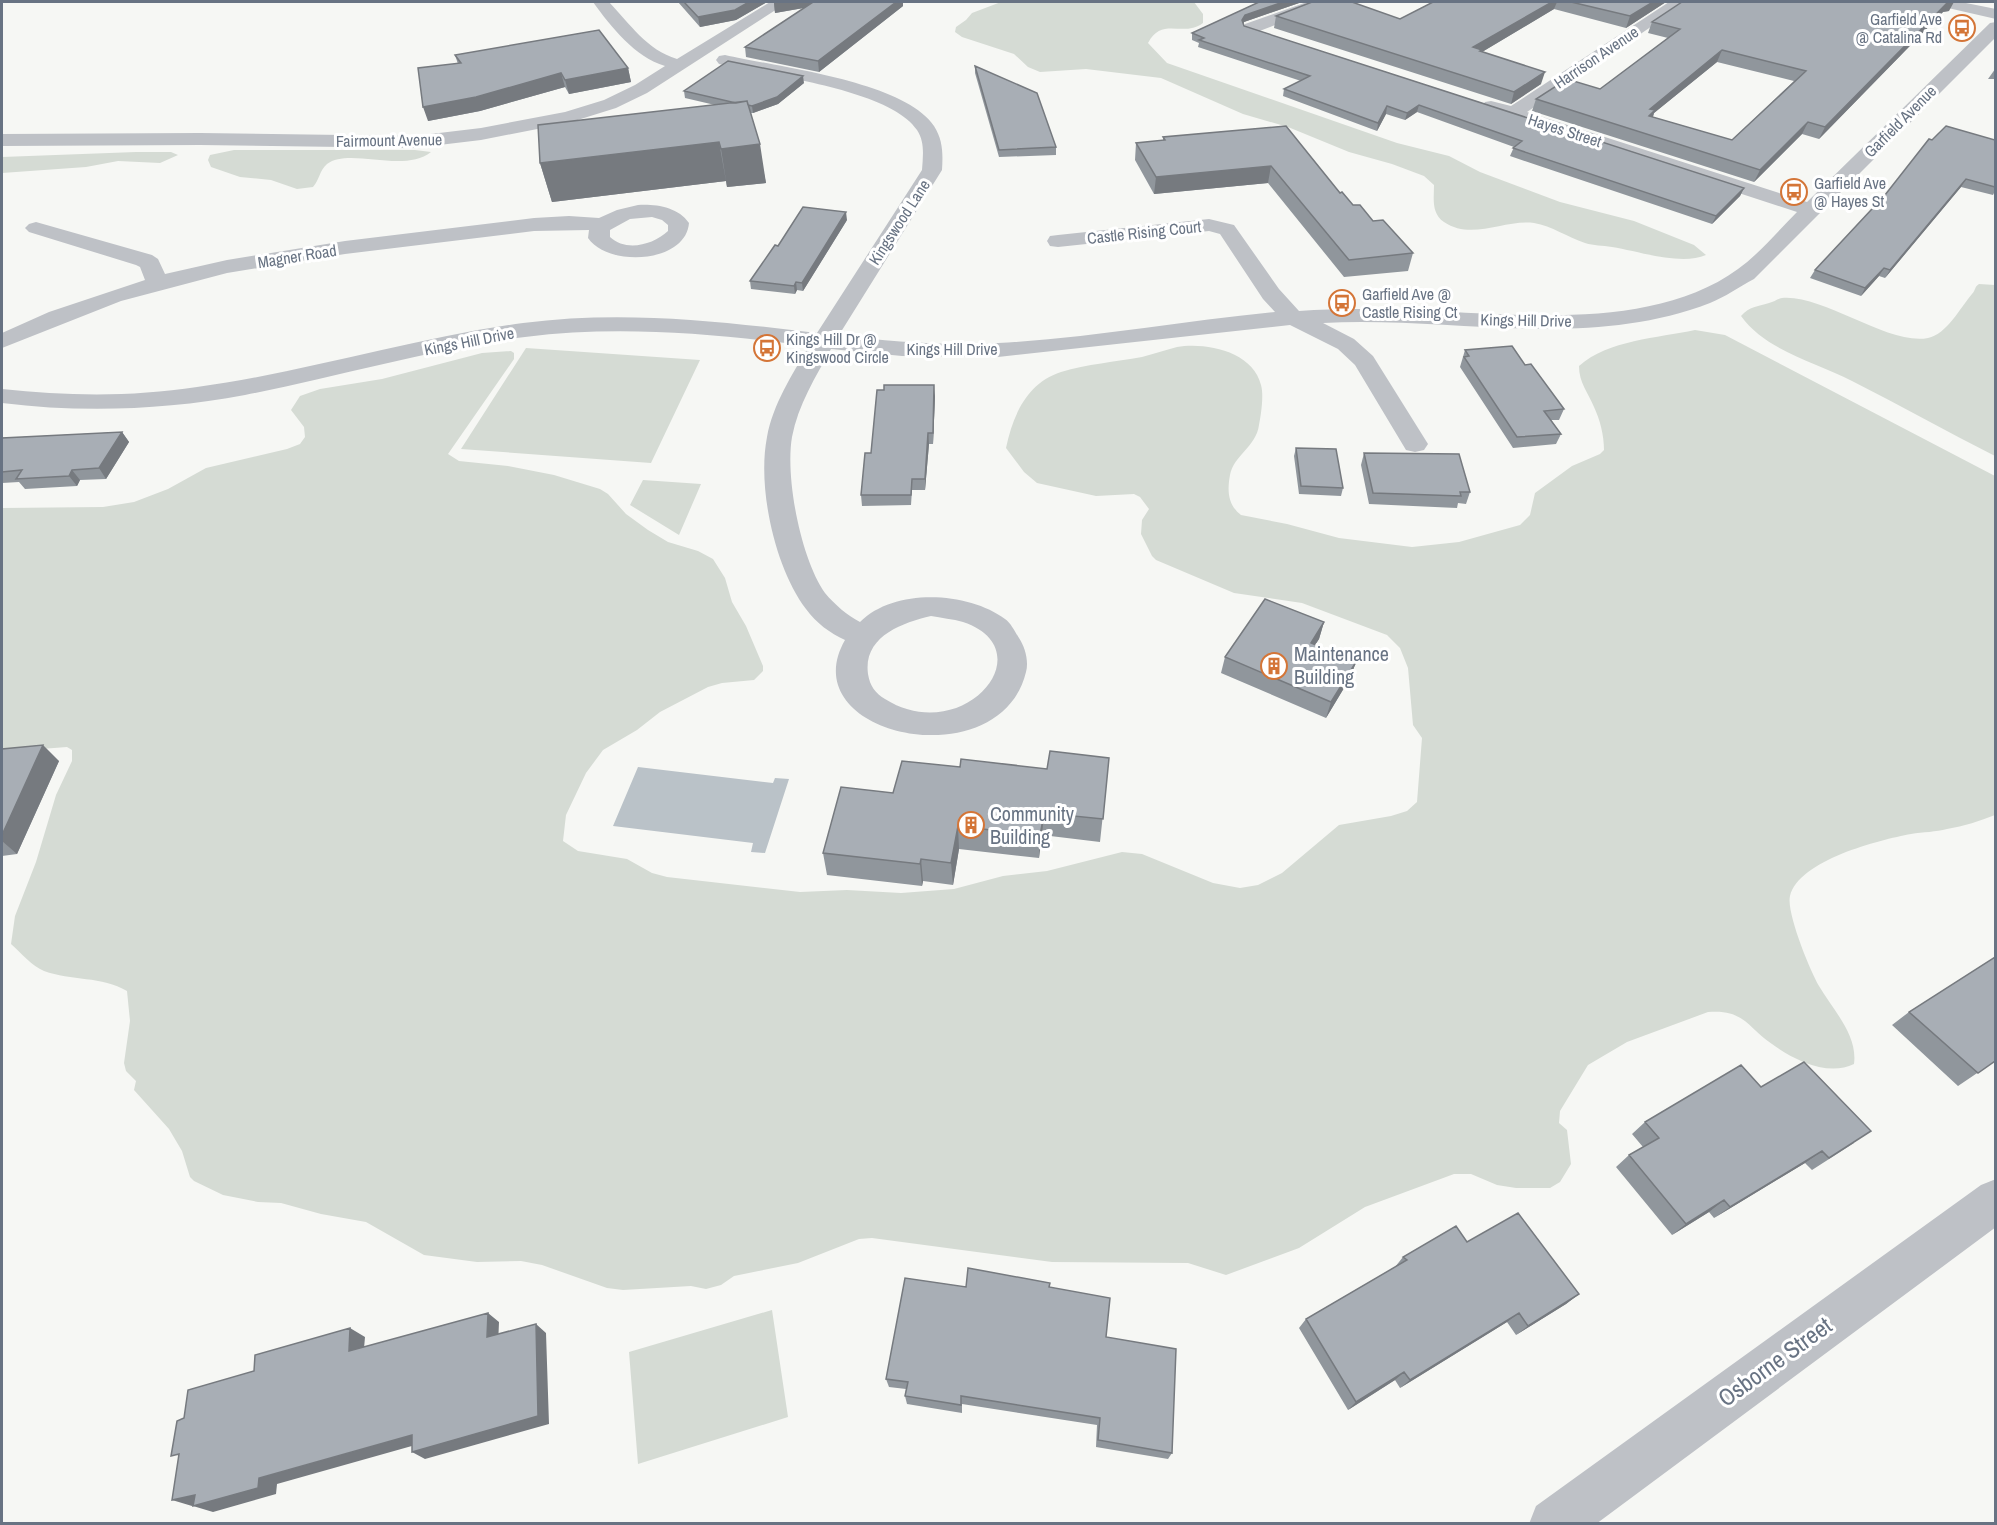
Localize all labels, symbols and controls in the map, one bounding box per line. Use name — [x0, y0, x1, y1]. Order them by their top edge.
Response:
place label: Garfield Ave @ Catalina Rd — [1856, 8, 1942, 48]
bus stop icon: Garfield Ave @ Catalina Rd — [1947, 13, 1977, 43]
street label: Harrison Avenue — [1549, 21, 1643, 93]
street label: Garfield Avenue — [1859, 80, 1941, 162]
street label: Hayes Street — [1526, 108, 1605, 152]
street label: Fairmount Avenue — [336, 128, 442, 152]
place label: Garfield Ave @ Hayes St — [1814, 172, 1886, 212]
street label: Kingswood Lane — [863, 175, 935, 269]
bus stop icon: Garfield Ave @ Hayes St — [1779, 177, 1809, 207]
street label: Castle Rising Court — [1086, 215, 1202, 249]
street label: Magner Road — [256, 239, 338, 273]
place label: Garfield Ave @ Castle Rising Ct — [1362, 283, 1458, 323]
bus stop icon: Garfield Ave @ Castle Rising Ct — [1327, 288, 1357, 318]
street label: Kings Hill Drive — [1480, 308, 1572, 332]
street label: Kings Hill Drive — [422, 322, 516, 360]
place label: Kings Hill Dr @ Kingswood Circle — [786, 328, 889, 368]
bus stop icon: Kings Hill Dr @ Kingswood Circle — [752, 333, 782, 363]
street label: Kings Hill Drive — [906, 338, 998, 360]
place label: Maintenance Building — [1294, 640, 1389, 690]
building icon: Maintenance Building — [1259, 651, 1289, 681]
place label: Community Building — [990, 800, 1075, 850]
building icon: Community Building — [956, 810, 986, 840]
street label: Osborne Street — [1711, 1309, 1838, 1413]

